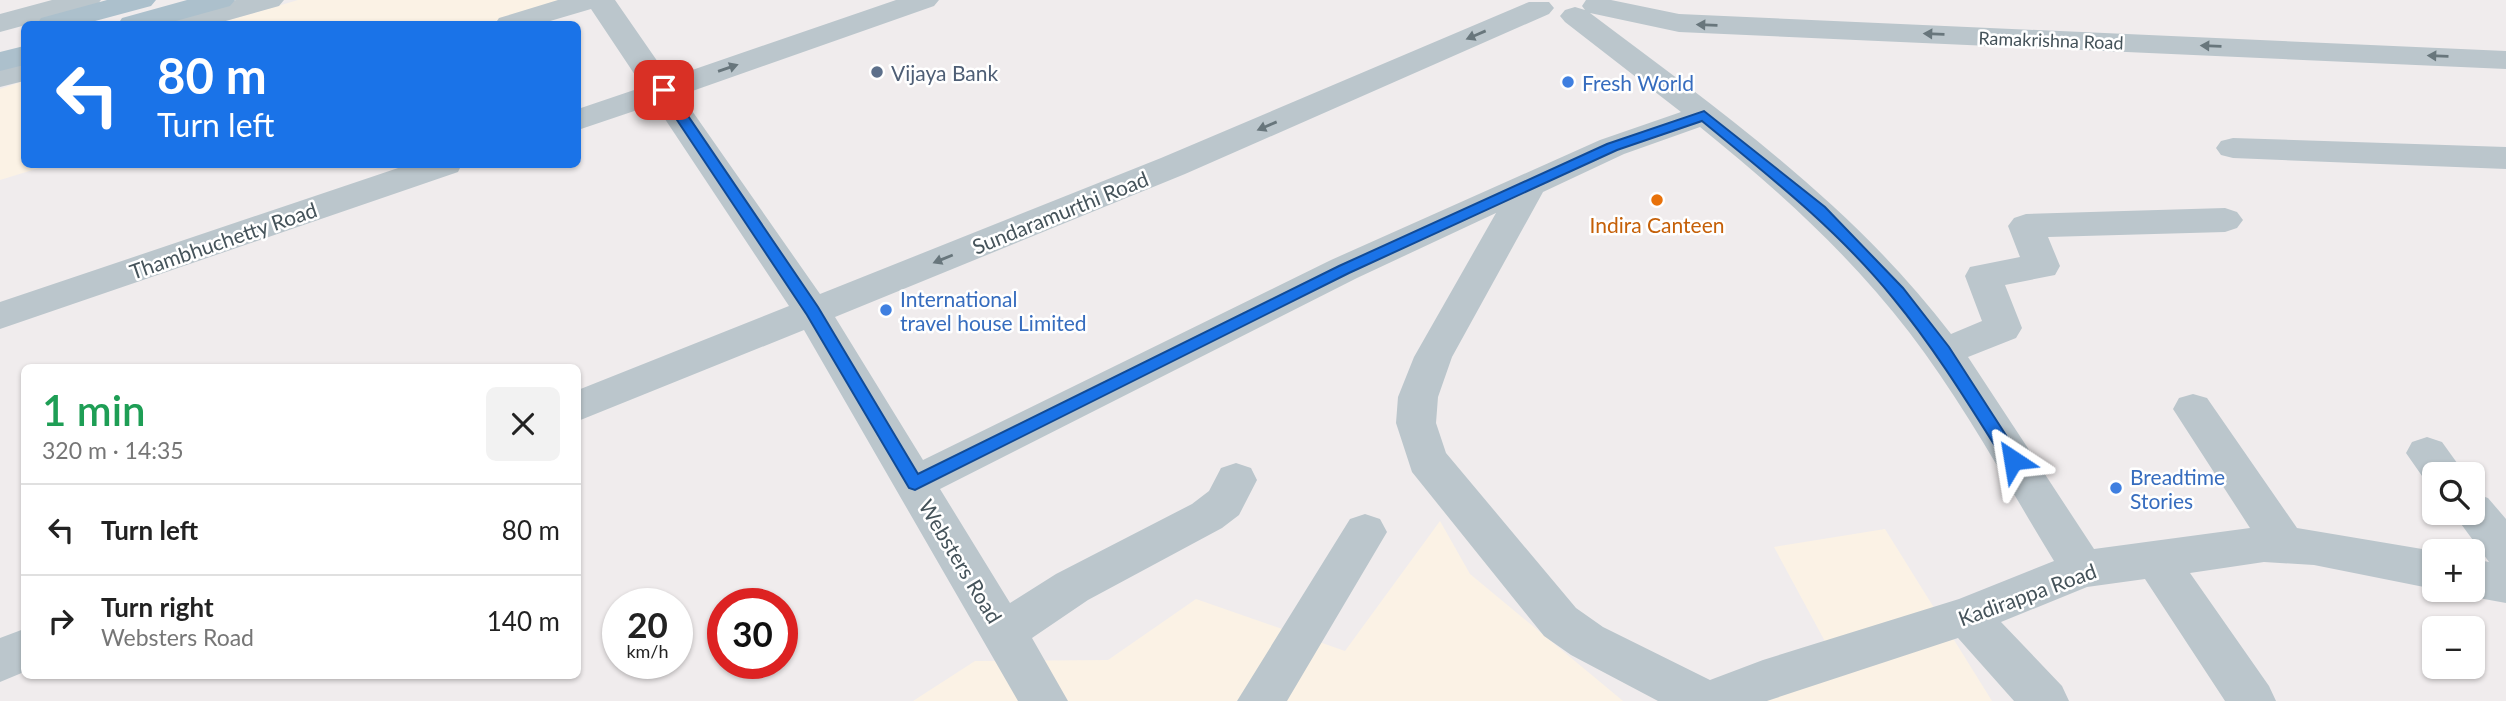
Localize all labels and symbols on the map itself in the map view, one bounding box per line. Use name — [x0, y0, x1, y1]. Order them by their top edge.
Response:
one-way arrow — [1696, 19, 1718, 30]
street label: Ramakrishna Road — [1978, 26, 2124, 54]
one-way arrow — [1466, 29, 1486, 41]
one-way arrow — [1923, 29, 1945, 40]
one-way arrow — [2199, 41, 2221, 52]
one-way arrow — [2427, 51, 2449, 62]
pin — [634, 60, 694, 120]
place label: Vijaya Bank — [891, 60, 998, 85]
one-way arrow — [718, 62, 739, 73]
marker: Vijaya Bank — [869, 64, 885, 80]
place label: Fresh World — [1582, 70, 1694, 95]
marker: Fresh World — [1560, 74, 1576, 90]
one-way arrow — [1256, 120, 1277, 131]
street label: Sundaramurthi Road — [968, 165, 1152, 259]
marker: Indira Canteen — [1649, 192, 1665, 208]
street label: Thambhuchetty Road — [126, 196, 320, 284]
place label: Indira Canteen — [1590, 212, 1724, 237]
one-way arrow — [933, 253, 954, 264]
place label: International travel house Limited — [900, 286, 1087, 335]
marker: International travel house Limited — [878, 302, 894, 318]
position arrow — [1976, 423, 2050, 497]
place label: Breadtime Stories — [2130, 464, 2225, 513]
marker: Breadtime Stories — [2108, 480, 2124, 496]
street label: Websters Road — [914, 495, 1008, 627]
street label: Kadirappa Road — [1955, 557, 2099, 631]
speed limit sign: 30 — [707, 588, 798, 679]

